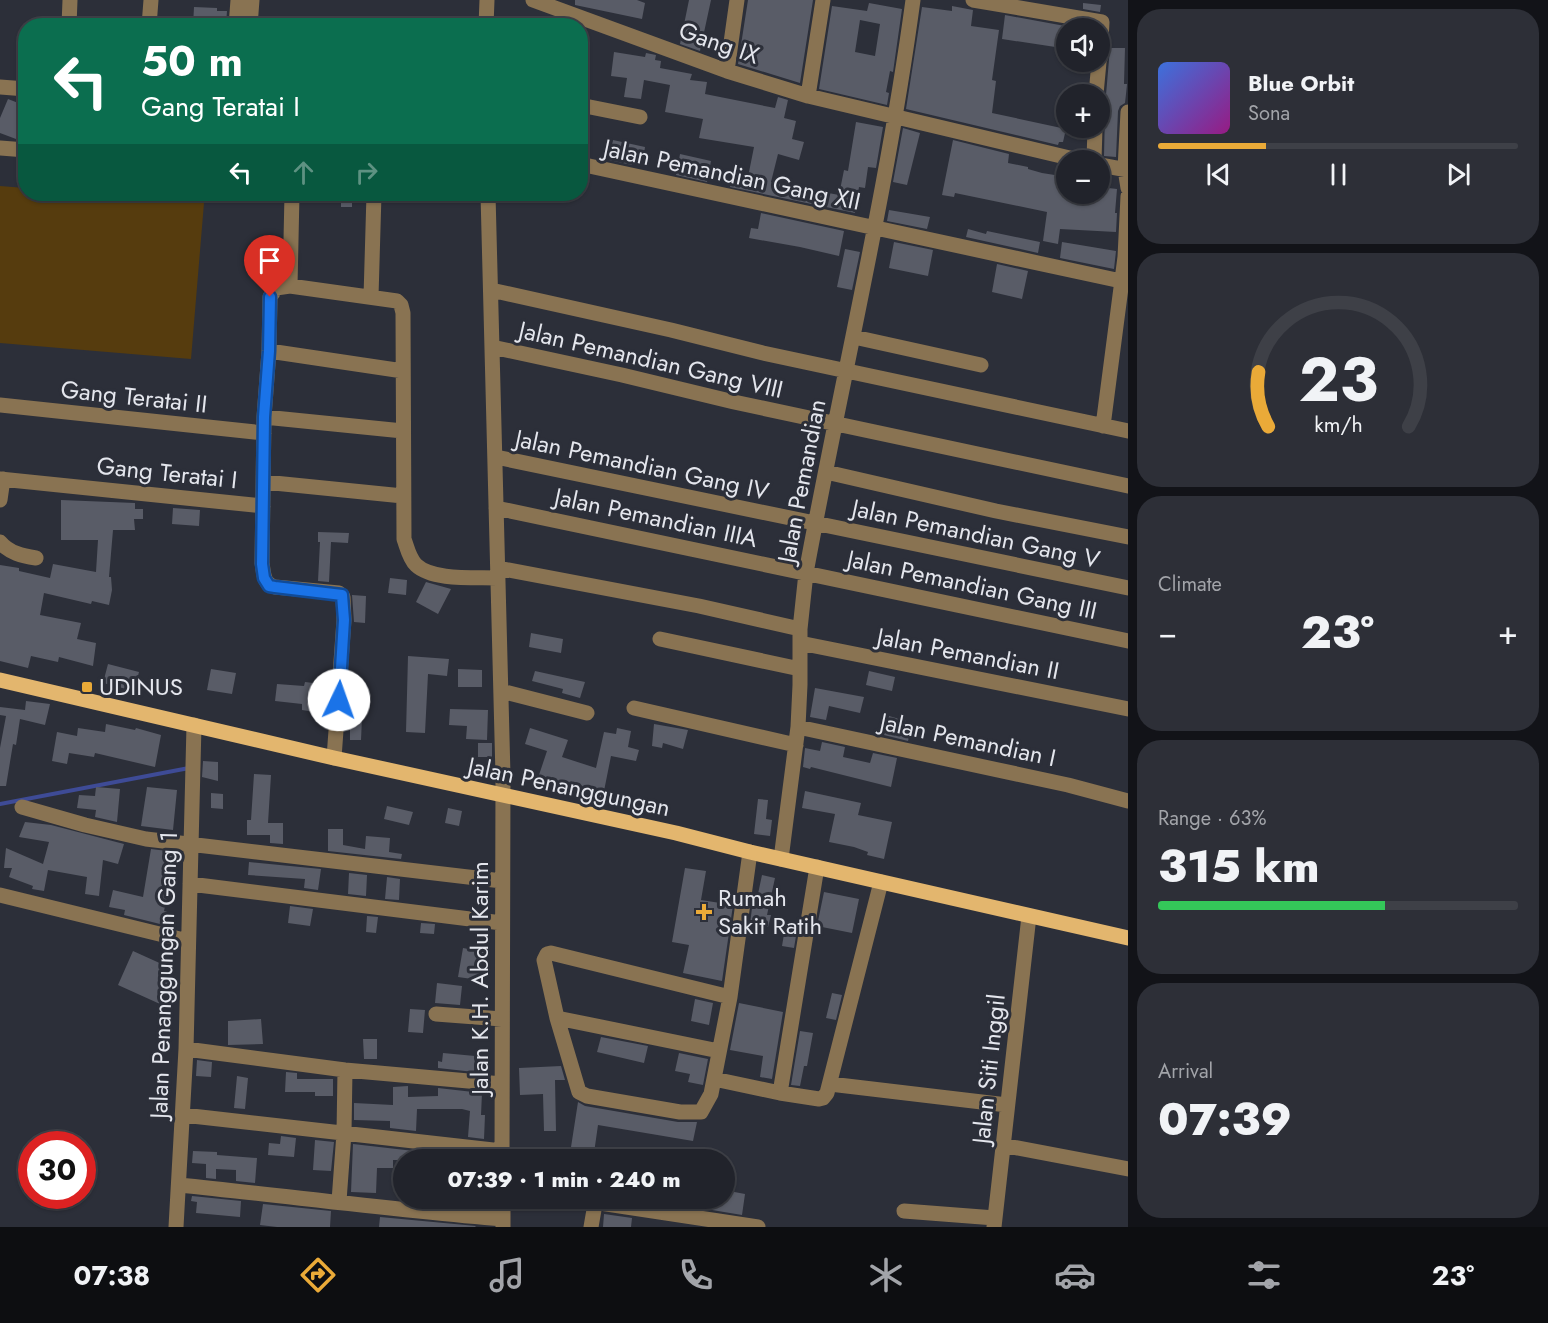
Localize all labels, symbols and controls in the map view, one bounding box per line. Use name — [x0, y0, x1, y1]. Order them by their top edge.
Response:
street label: Gang IX — [674, 12, 765, 73]
map controls — [1056, 18, 1110, 204]
button: sound — [1056, 18, 1110, 72]
text: 50 m — [141, 31, 243, 92]
icon: left — [42, 42, 120, 120]
text: Blue Orbit — [1248, 67, 1354, 99]
button: + — [1056, 84, 1110, 138]
text: Gang Teratai I — [141, 87, 300, 126]
text: Sona — [1248, 99, 1290, 128]
street label: Jalan Pemandian Gang XII — [597, 130, 864, 219]
button: − — [1056, 150, 1110, 204]
icon: left — [224, 156, 257, 189]
icon: ahead — [287, 156, 320, 189]
icon: right — [350, 156, 383, 189]
icon: previous — [1202, 158, 1235, 191]
icon: pause — [1322, 158, 1355, 191]
icon: next — [1442, 158, 1475, 191]
pin — [244, 235, 295, 297]
icon: arrive — [253, 244, 286, 277]
street label: Jalan Pemandian Gang VIII — [513, 311, 787, 407]
text: 23 — [1298, 334, 1378, 424]
street label: Gang Teratai II — [59, 371, 209, 422]
street label: Jalan Pemandian — [768, 396, 835, 569]
text: km/h — [1314, 409, 1362, 440]
street label: Jalan Pemandian Gang IV — [509, 420, 772, 509]
street label: Gang Teratai I — [95, 448, 239, 497]
street label: Jalan Pemandian IIIA — [548, 478, 761, 556]
street label: Jalan Pemandian Gang V — [846, 490, 1103, 577]
street label: Jalan Pemandian Gang III — [841, 540, 1100, 628]
text: Climate — [1158, 570, 1222, 599]
text: 23° — [1301, 600, 1374, 665]
text: − — [1158, 609, 1177, 656]
text: + — [1498, 609, 1518, 656]
street label: Jalan Pemandian II — [871, 618, 1062, 688]
position arrow — [307, 668, 371, 732]
place label: UDINUS — [99, 669, 183, 704]
marker: UDINUS — [80, 680, 94, 694]
street label: Jalan Pemandian I — [874, 703, 1059, 775]
street label: Jalan Penanggungan — [462, 747, 674, 825]
text: Range · 63% — [1158, 804, 1266, 833]
street label: Jalan Penanggungan Gang 1 — [141, 831, 186, 1122]
text: 315 km — [1158, 834, 1320, 899]
street label: Jalan K.H. Abdul Karim — [462, 861, 497, 1098]
place label: Rumah Sakit Ratih — [718, 880, 822, 943]
marker: Rumah Sakit Ratih — [695, 903, 713, 921]
street label: Jalan Siti Inggil — [963, 992, 1014, 1149]
text: Arrival — [1158, 1057, 1213, 1086]
text: 07:39 — [1158, 1087, 1292, 1152]
speed limit sign: 30 — [18, 1131, 96, 1209]
text: 07:39 · 1 min · 240 m — [447, 1163, 681, 1195]
icon: directions — [297, 1254, 339, 1296]
icon: music — [486, 1254, 528, 1296]
icon: phone — [675, 1254, 717, 1296]
icon: climate — [865, 1254, 907, 1296]
icon: car — [1054, 1254, 1096, 1296]
icon: filters — [1243, 1254, 1285, 1296]
text: 07:38 — [74, 1256, 150, 1295]
text: 23° — [1432, 1256, 1474, 1295]

